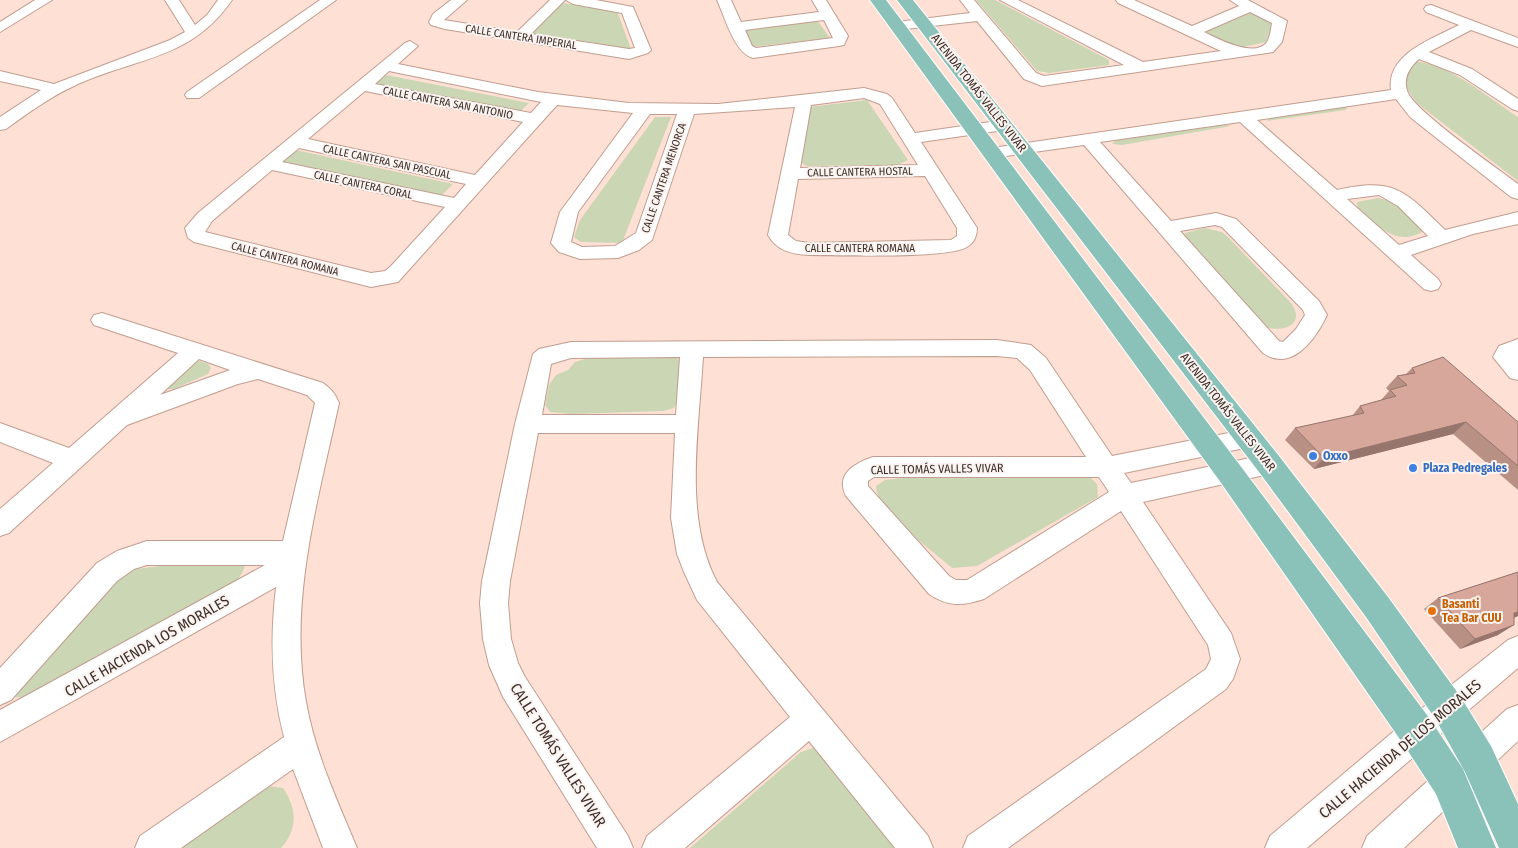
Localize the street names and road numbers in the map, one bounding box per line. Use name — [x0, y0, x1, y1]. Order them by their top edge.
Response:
street label: CALLE CANTERA IMPERIAL — [464, 22, 578, 52]
street label: AVENIDA TOMÁS VALLES VIVAR — [929, 31, 1030, 155]
street label: CALLE CANTERA SAN ANTONIO — [382, 84, 514, 122]
street label: CALLE CANTERA MENORCA — [639, 121, 689, 235]
street label: CALLE CANTERA SAN PASCUAL — [322, 142, 452, 182]
street label: CALLE CANTERA HOSTAL — [807, 165, 913, 179]
street label: CALLE CANTERA CORAL — [313, 168, 414, 202]
street label: CALLE CANTERA ROMANA — [230, 239, 340, 279]
street label: CALLE CANTERA ROMANA — [805, 242, 915, 255]
street label: AVENIDA TOMÁS VALLES VIVAR — [1178, 350, 1279, 474]
street label: CALLE TOMÁS VALLES VIVAR — [870, 460, 1004, 477]
street label: CALLE HACIENDA LOS MORALES — [61, 591, 233, 701]
street label: CALLE HACIENDA DE LOS MORALES — [1315, 676, 1485, 822]
street label: CALLE TOMÁS VALLES VIVAR — [506, 680, 610, 830]

